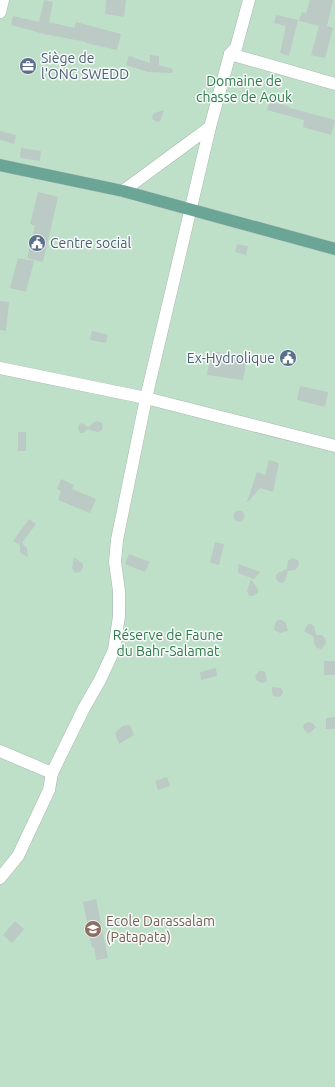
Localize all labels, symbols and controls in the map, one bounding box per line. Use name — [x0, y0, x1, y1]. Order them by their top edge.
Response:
place label: Siège de l'ONG SWEDD — [41, 50, 129, 82]
office icon: Siège de l'ONG SWEDD — [18, 56, 38, 76]
park label: Domaine de chasse de Aouk — [196, 73, 292, 105]
public building icon: Centre social — [27, 233, 47, 253]
place label: Centre social — [50, 235, 131, 251]
public building icon: Ex-Hydrolique — [278, 348, 298, 368]
place label: Ex-Hydrolique — [187, 350, 275, 366]
park label: Réserve de Faune du Bahr-Salamat — [113, 627, 223, 659]
place label: Ecole Darassalam (Patapata) — [106, 913, 215, 945]
school or university icon: Ecole Darassalam (Patapata) — [83, 919, 103, 939]

